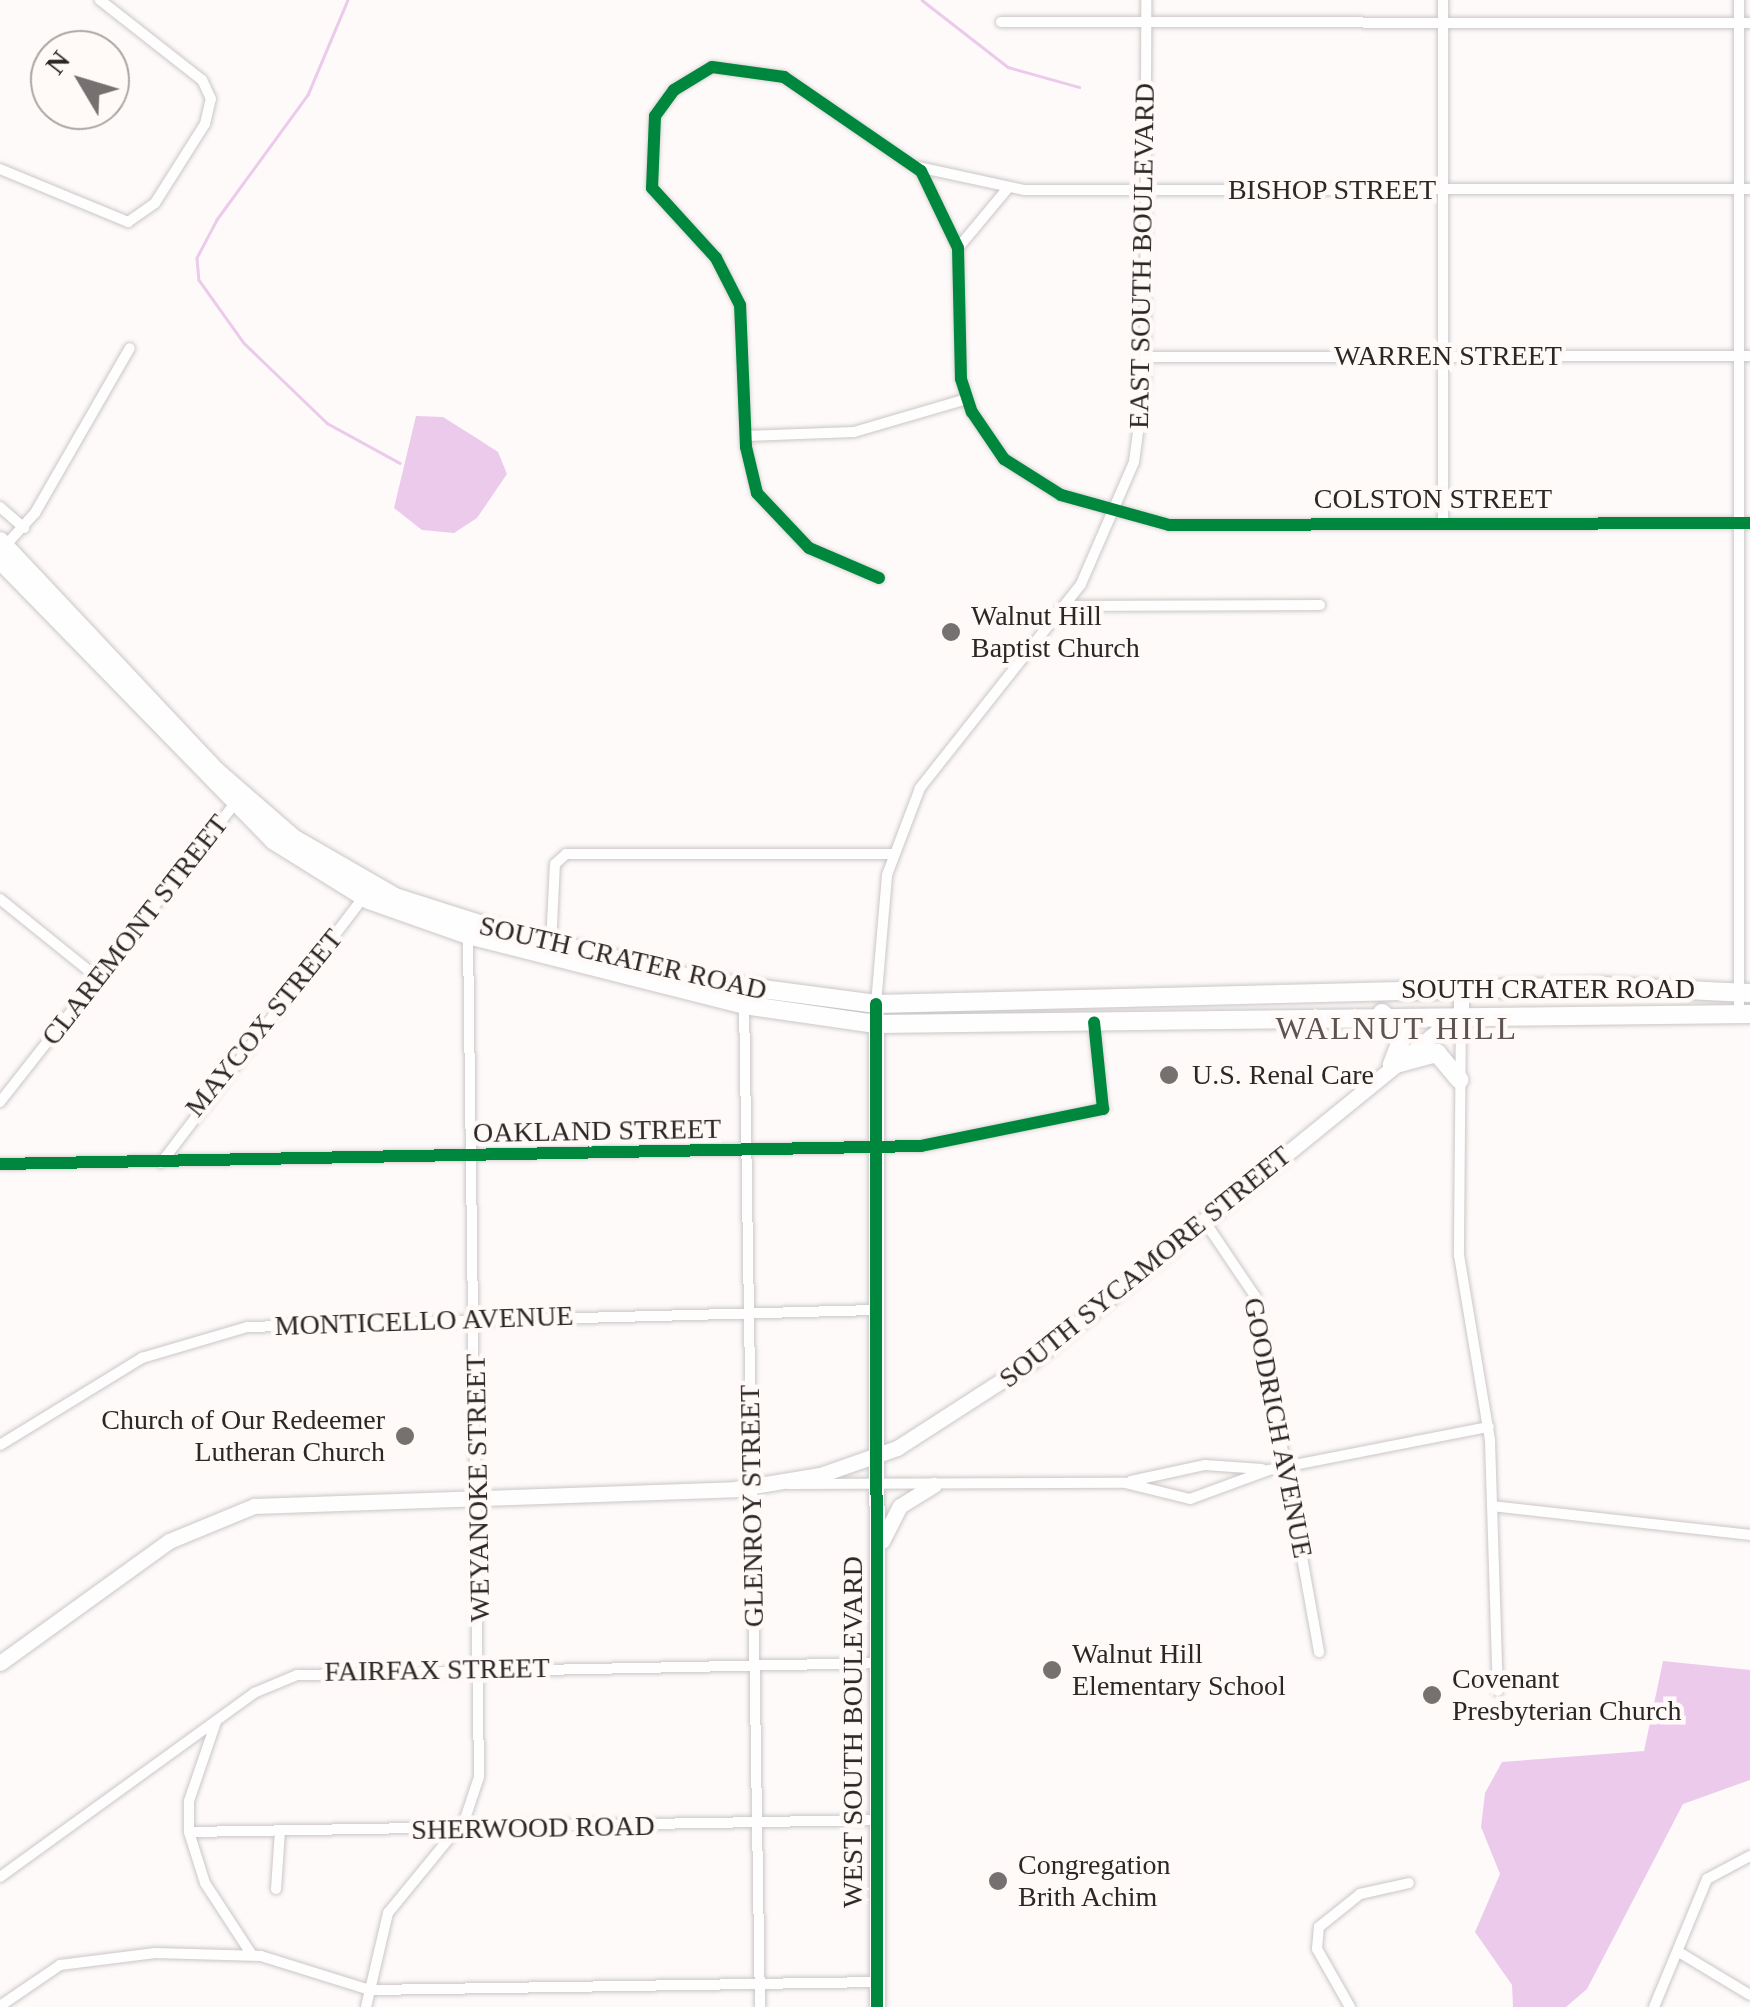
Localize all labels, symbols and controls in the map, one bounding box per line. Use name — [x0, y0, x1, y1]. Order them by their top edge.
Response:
north arrow — [30, 30, 130, 130]
text: N — [39, 45, 76, 80]
street label: EAST SOUTH BOULEVARD — [1122, 83, 1162, 429]
street label: BISHOP STREET — [1227, 173, 1437, 207]
street label: WARREN STREET — [1334, 339, 1562, 373]
street label: COLSTON STREET — [1314, 482, 1552, 516]
place label: Walnut Hill Baptist Church — [971, 599, 1140, 665]
marker: Walnut Hill Baptist Church — [940, 621, 962, 643]
street label: CLAREMONT STREET — [34, 808, 236, 1052]
street label: SOUTH CRATER ROAD — [476, 909, 770, 1007]
street label: MAYCOX STREET — [178, 922, 350, 1124]
street label: SOUTH CRATER ROAD — [1401, 972, 1695, 1006]
district label: WALNUT HILL — [1275, 1009, 1519, 1047]
place label: U.S. Renal Care — [1192, 1058, 1374, 1092]
marker: U.S. Renal Care — [1156, 1062, 1182, 1088]
street label: OAKLAND STREET — [473, 1112, 721, 1150]
street label: SOUTH SYCAMORE STREET — [992, 1139, 1298, 1395]
street label: GOODRICH AVENUE — [1236, 1294, 1320, 1562]
street label: MONTICELLO AVENUE — [273, 1299, 575, 1343]
street label: WEYANOKE STREET — [459, 1354, 497, 1622]
street label: GLENROY STREET — [733, 1384, 771, 1628]
place label: Church of Our Redeemer Lutheran Church — [101, 1403, 385, 1469]
marker: Church of Our Redeemer Lutheran Church — [394, 1425, 416, 1447]
street label: WEST SOUTH BOULEVARD — [836, 1556, 870, 1908]
place label: Walnut Hill Elementary School — [1072, 1637, 1286, 1703]
street label: FAIRFAX STREET — [324, 1651, 550, 1689]
marker: Walnut Hill Elementary School — [1041, 1659, 1063, 1681]
place label: Covenant Presbyterian Church — [1452, 1662, 1681, 1728]
marker: Covenant Presbyterian Church — [1421, 1684, 1443, 1706]
street label: SHERWOOD ROAD — [411, 1809, 655, 1847]
place label: Congregation Brith Achim — [1018, 1848, 1170, 1914]
marker: Congregation Brith Achim — [987, 1870, 1009, 1892]

